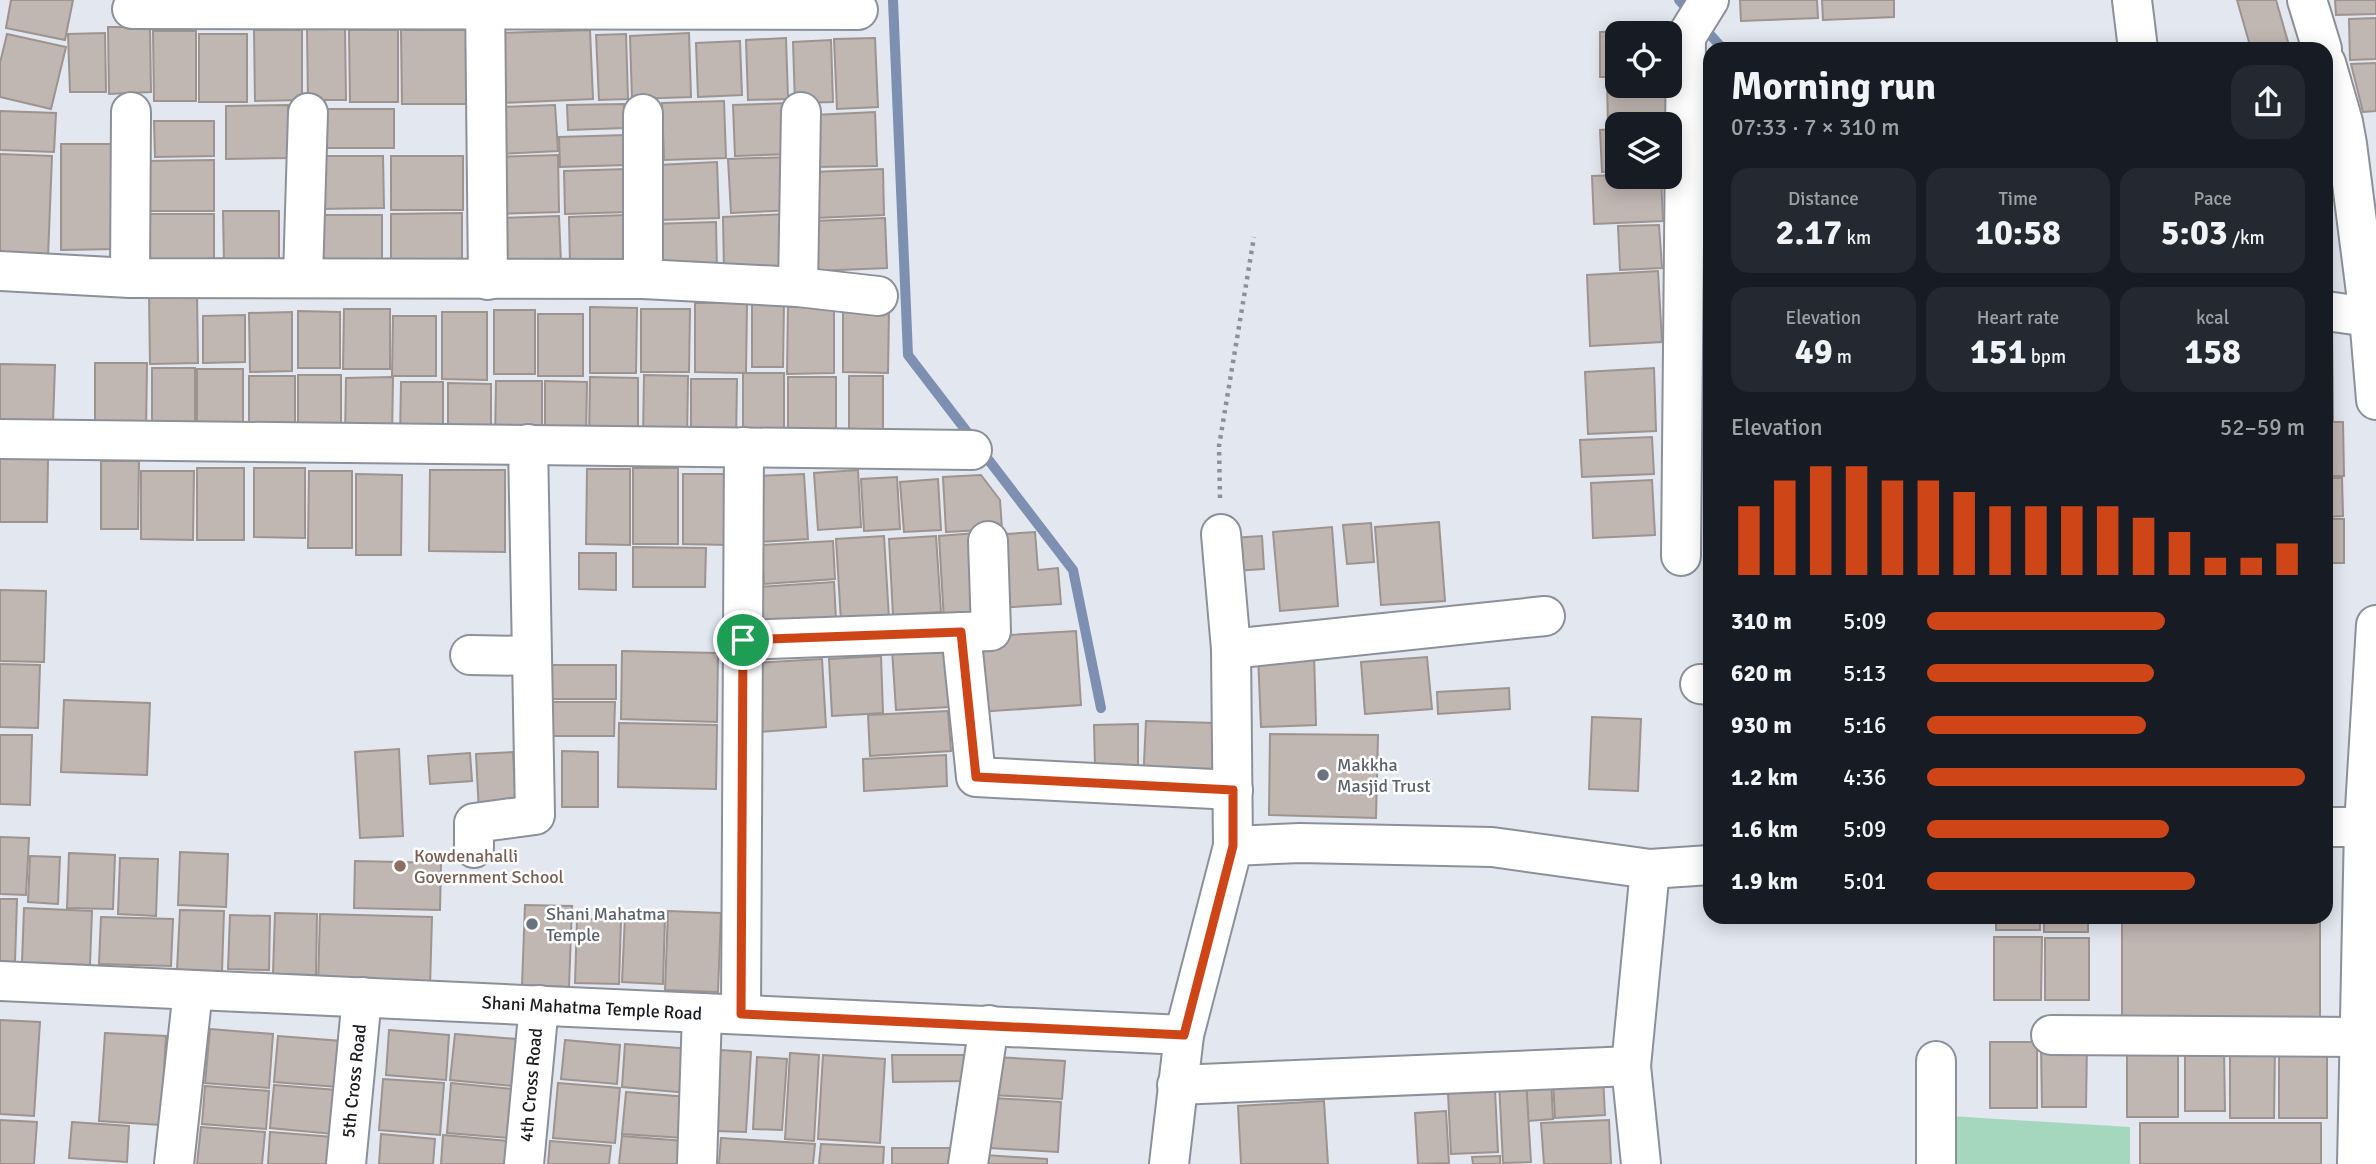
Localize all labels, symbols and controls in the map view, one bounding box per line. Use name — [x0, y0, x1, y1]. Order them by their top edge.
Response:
map controls — [1605, 21, 1682, 189]
button: locate — [1605, 21, 1682, 98]
text: Morning run — [1731, 63, 1936, 110]
button: share — [2231, 65, 2305, 139]
button: layers — [1605, 112, 1682, 189]
text: 07:33 · 7 × 310 m — [1731, 113, 1900, 142]
text: Distance — [1788, 187, 1859, 211]
text: Time — [1998, 187, 2038, 211]
text: Pace — [2194, 187, 2232, 211]
text: 2.17 — [1776, 211, 1842, 254]
text: 10:58 — [1975, 211, 2061, 254]
text: 5:03 — [2161, 211, 2228, 254]
text: km — [1842, 226, 1871, 250]
text: /km — [2228, 226, 2265, 250]
text: Elevation — [1785, 306, 1861, 330]
text: Heart rate — [1977, 306, 2059, 330]
text: kcal — [2196, 306, 2229, 330]
text: 49 — [1795, 330, 1833, 373]
text: 151 — [1970, 330, 2027, 373]
text: 158 — [2184, 330, 2241, 373]
text: m — [1833, 345, 1852, 369]
text: bpm — [2027, 345, 2066, 369]
text: Elevation — [1731, 413, 1823, 442]
text: 52–59 m — [2220, 413, 2305, 442]
text: 310 m — [1731, 607, 1792, 636]
text: 5:09 — [1843, 607, 1886, 636]
pin — [713, 610, 773, 670]
icon: arrive — [724, 621, 762, 659]
text: 620 m — [1731, 659, 1792, 688]
text: 5:13 — [1843, 659, 1886, 688]
text: 930 m — [1731, 711, 1792, 740]
text: 5:16 — [1843, 711, 1886, 740]
place label: Makkha Masjid Trust — [1337, 754, 1431, 797]
text: 1.2 km — [1731, 763, 1798, 792]
text: 4:36 — [1843, 763, 1886, 792]
marker: Makkha Masjid Trust — [1315, 767, 1331, 783]
text: 1.6 km — [1731, 815, 1798, 844]
text: 5:09 — [1843, 815, 1886, 844]
place label: Kowdenahalli Government School — [414, 845, 564, 888]
marker: Kowdenahalli Government School — [392, 858, 408, 874]
text: 1.9 km — [1731, 867, 1798, 896]
text: 5:01 — [1843, 867, 1886, 896]
place label: Shani Mahatma Temple — [546, 903, 666, 946]
marker: Shani Mahatma Temple — [524, 916, 540, 932]
street label: Shani Mahatma Temple Road — [481, 991, 703, 1025]
street label: 5th Cross Road — [337, 1023, 371, 1139]
street label: 4th Cross Road — [515, 1027, 547, 1143]

